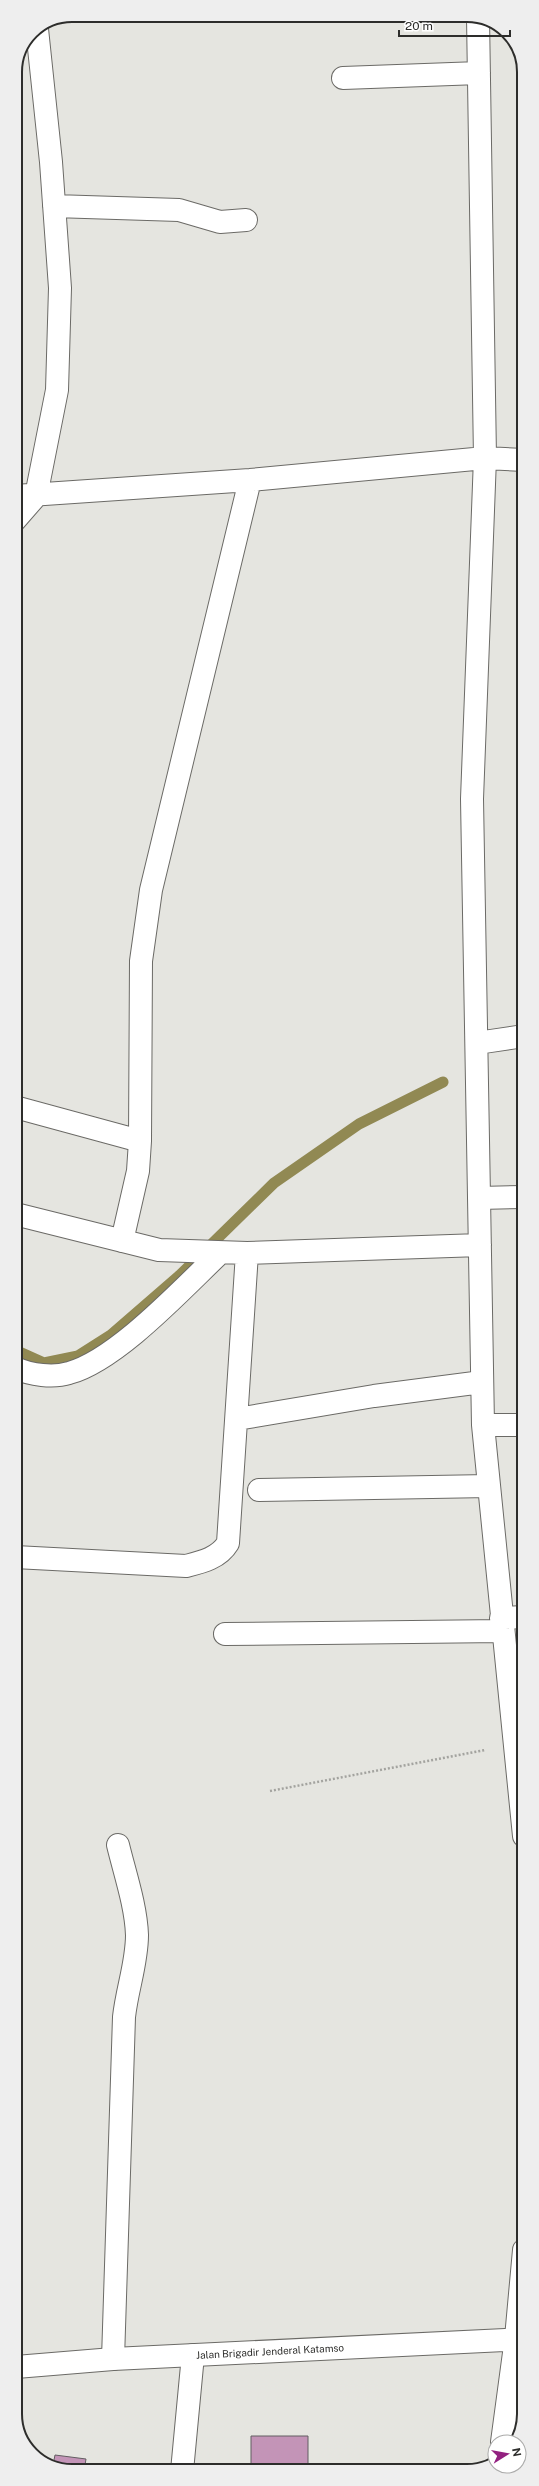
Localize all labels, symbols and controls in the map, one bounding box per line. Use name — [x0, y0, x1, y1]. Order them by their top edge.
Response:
scale bar — [399, 12, 510, 38]
text: 20 m — [405, 19, 433, 33]
street label: Jalan Brigadir Jenderal Katamso — [196, 2341, 345, 2361]
north arrow — [487, 2434, 527, 2474]
text: N — [510, 2447, 524, 2457]

